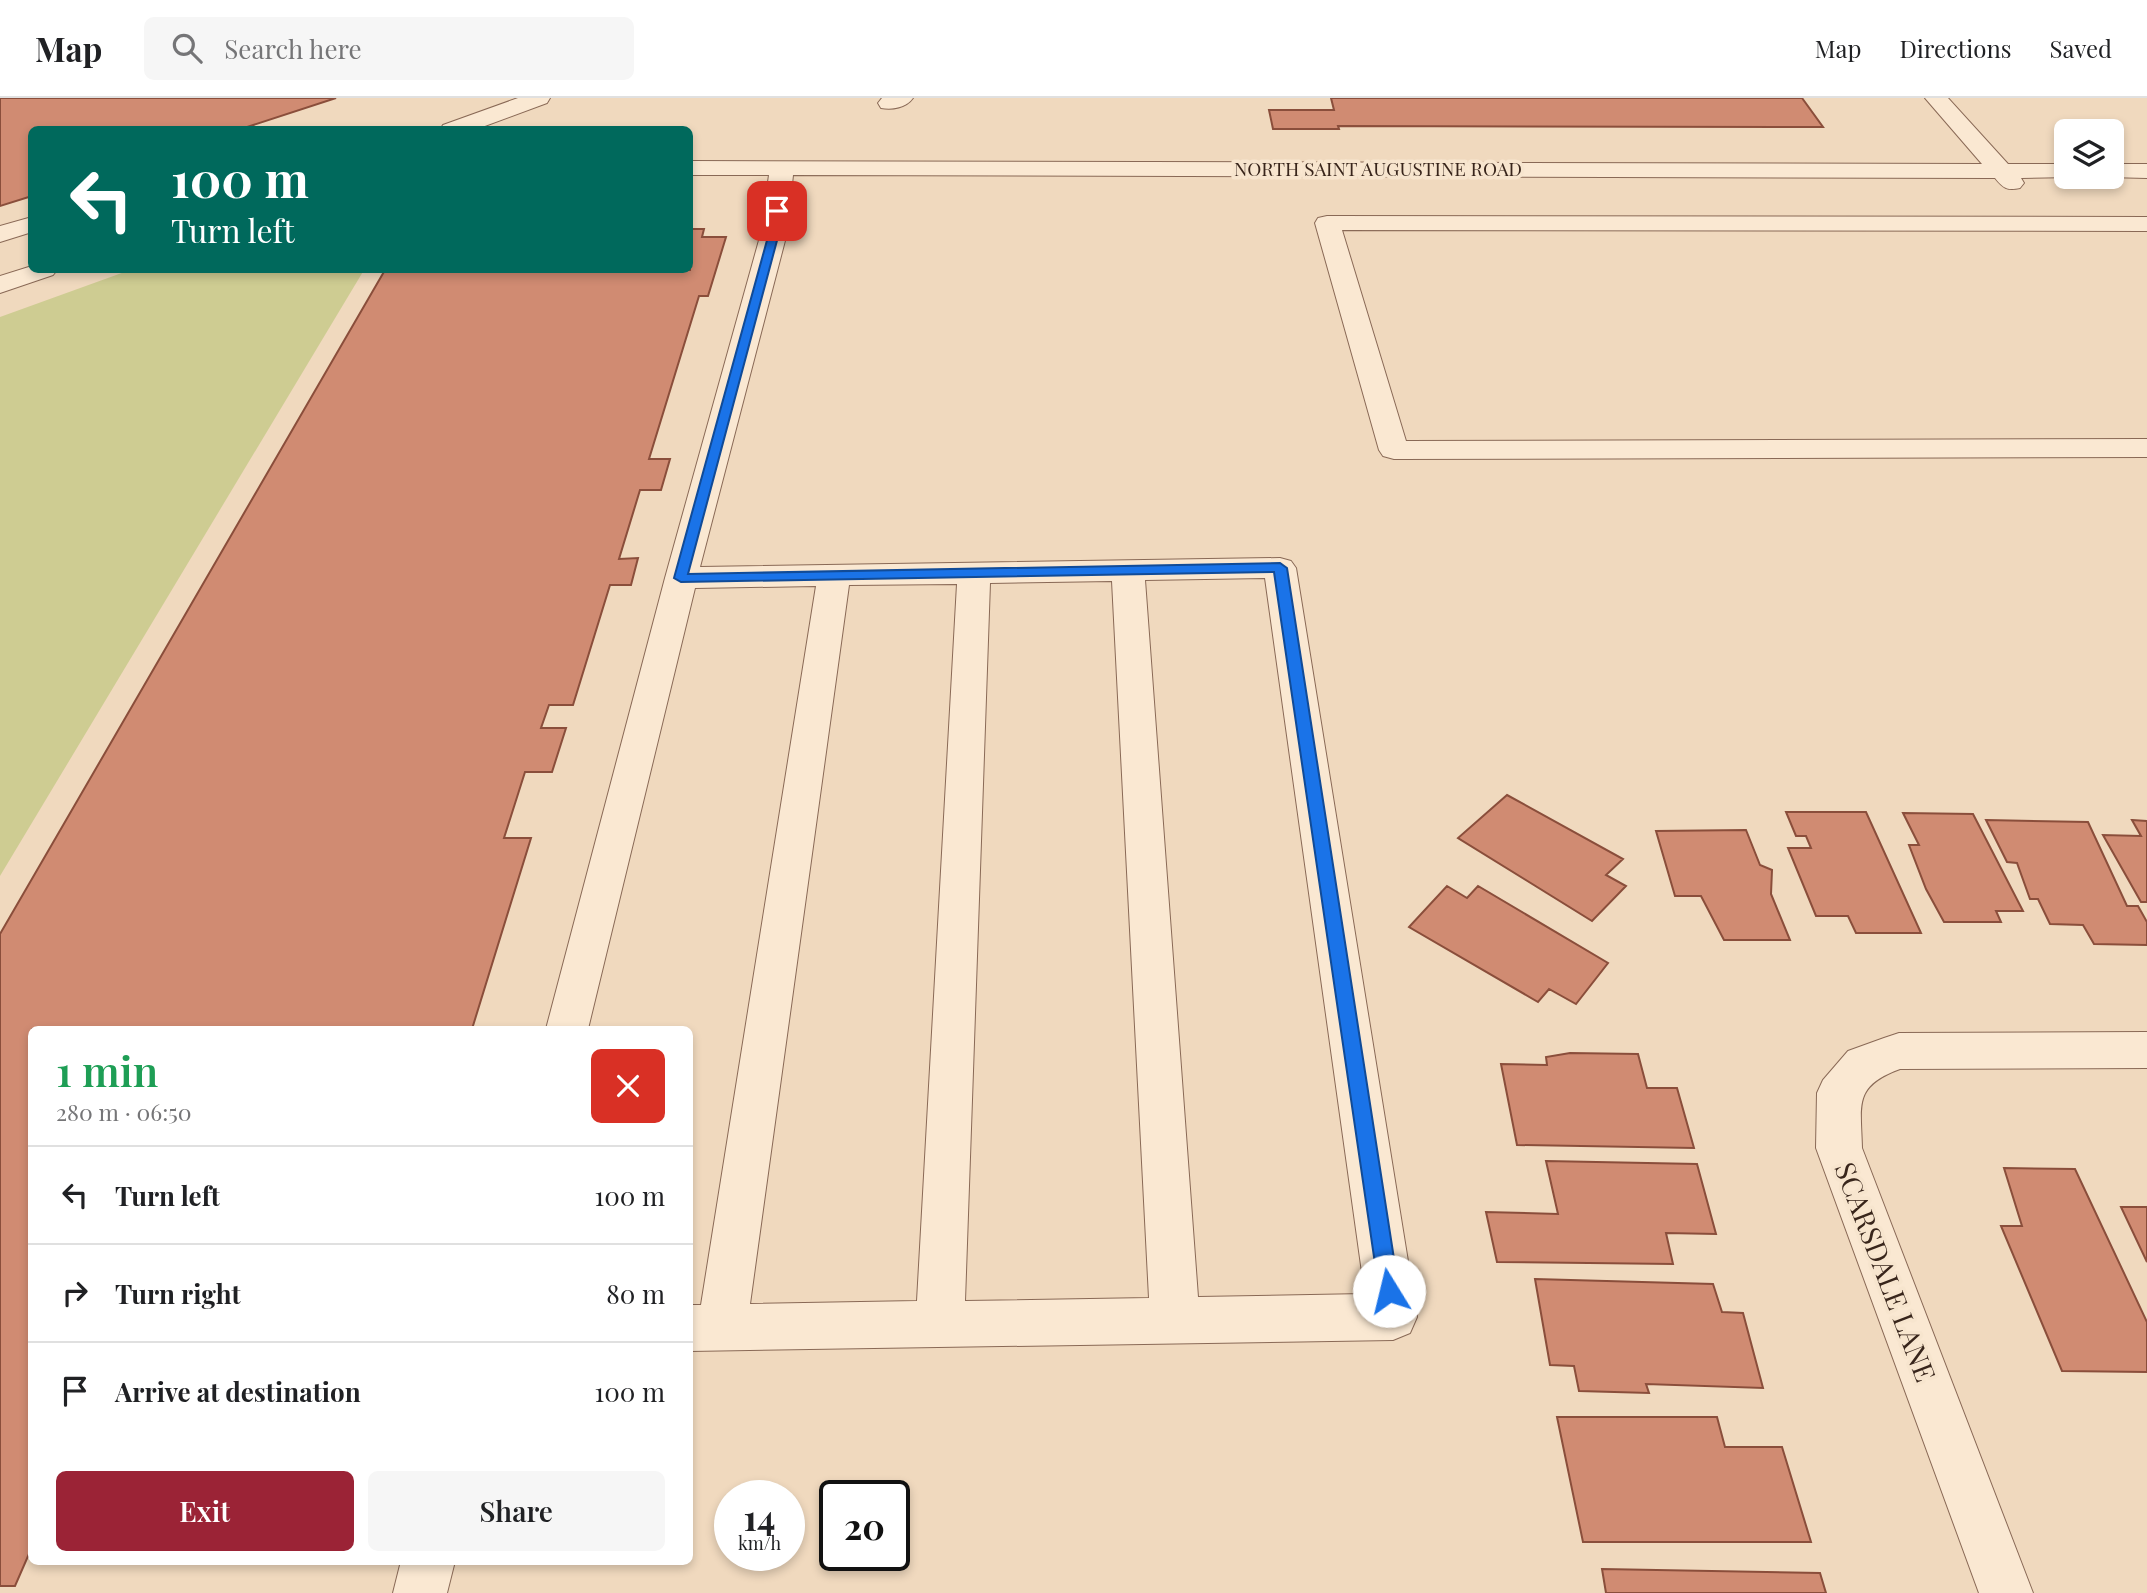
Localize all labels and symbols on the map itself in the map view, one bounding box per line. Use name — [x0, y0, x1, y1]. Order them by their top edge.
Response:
street label: NORTH SAINT AUGUSTINE ROAD — [1234, 155, 1522, 181]
pin — [747, 181, 807, 241]
street label: SCARSDALE LANE — [1827, 1156, 1945, 1387]
position arrow — [1352, 1254, 1426, 1328]
speed limit sign: 20 — [819, 1480, 910, 1571]

